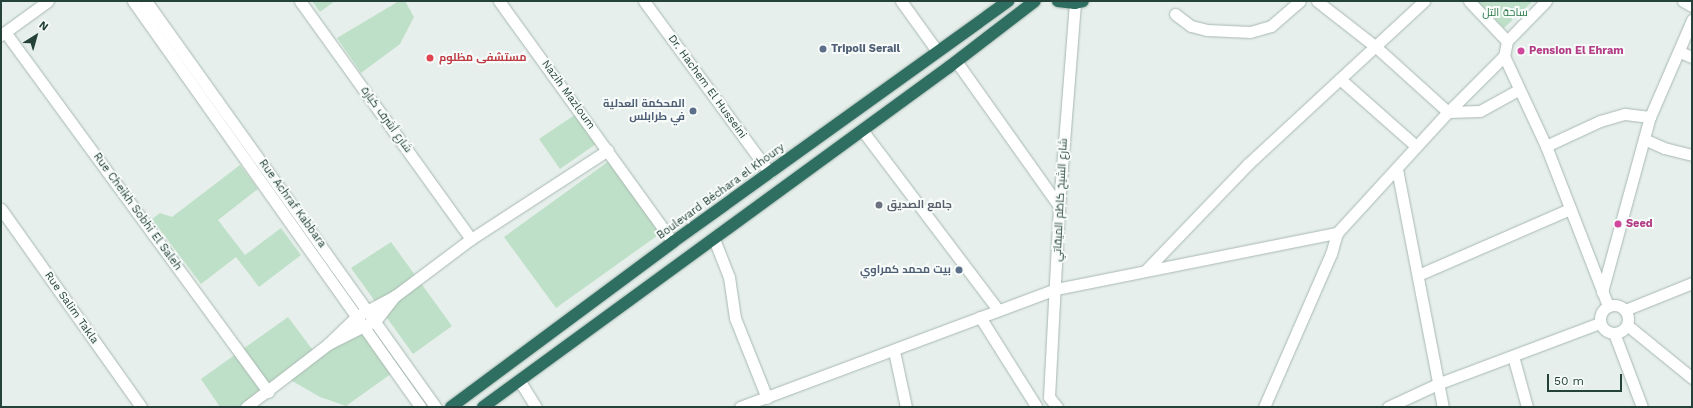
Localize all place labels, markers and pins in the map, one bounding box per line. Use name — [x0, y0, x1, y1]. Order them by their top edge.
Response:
place label: Tripoli Serail — [831, 42, 900, 56]
marker: Tripoli Serail — [818, 44, 828, 54]
place label: Pension El Ehram — [1529, 44, 1624, 58]
marker: Pension El Ehram — [1516, 46, 1526, 56]
place label: مستشفى مظلوم — [439, 51, 526, 65]
marker: مستشفى مظلوم — [424, 52, 436, 64]
place label: المحكمة العدلية في طرابلس — [603, 98, 685, 124]
marker: المحكمة العدلية في طرابلس — [688, 106, 698, 116]
place label: جامع الصديق — [887, 198, 952, 212]
marker: جامع الصديق — [874, 200, 884, 210]
place label: Seed — [1626, 217, 1653, 231]
marker: Seed — [1613, 219, 1623, 229]
place label: بيت محمد كمراوي — [860, 263, 951, 277]
marker: بيت محمد كمراوي — [954, 265, 964, 275]

